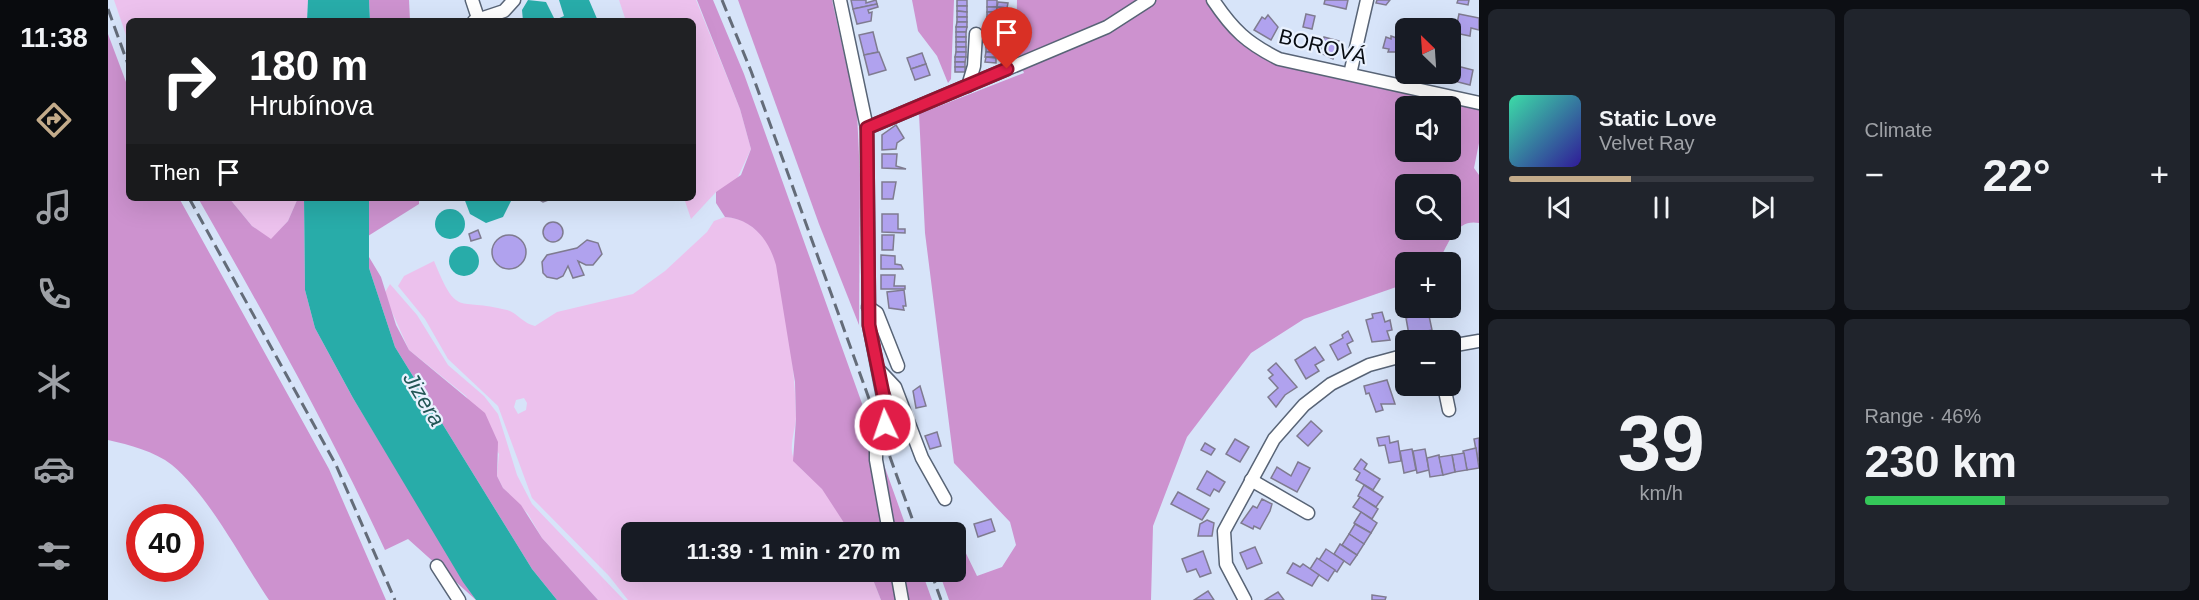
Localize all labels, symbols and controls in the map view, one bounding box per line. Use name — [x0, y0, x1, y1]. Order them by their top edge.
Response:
pin — [981, 7, 1032, 69]
icon: arrive — [990, 16, 1023, 49]
north arrow — [1395, 18, 1461, 84]
map controls — [1395, 18, 1461, 396]
text: 11:38 — [20, 23, 88, 53]
street label: BOROVÁ — [1277, 24, 1369, 68]
icon: right — [150, 42, 228, 120]
text: 180 m — [249, 42, 368, 89]
text: Hrubínova — [249, 91, 374, 121]
button: sound — [1395, 96, 1461, 162]
icon: directions — [33, 99, 75, 141]
text: Static Love — [1599, 106, 1716, 131]
text: Climate — [1865, 119, 1932, 141]
text: Velvet Ray — [1599, 132, 1695, 154]
text: 22° — [1983, 150, 2051, 201]
icon: arrive — [212, 156, 245, 189]
text: − — [1865, 156, 1884, 193]
text: + — [2150, 156, 2169, 193]
text: Then — [150, 160, 200, 185]
button: search — [1395, 174, 1461, 240]
icon: music — [33, 186, 75, 228]
icon: previous — [1543, 191, 1576, 224]
icon: pause — [1645, 191, 1678, 224]
icon: next — [1746, 191, 1779, 224]
button: + — [1395, 252, 1461, 318]
icon: phone — [33, 273, 75, 315]
button: − — [1395, 330, 1461, 396]
icon: climate — [33, 361, 75, 403]
water label: Jizera — [398, 367, 450, 431]
position arrow — [853, 393, 917, 457]
text: 39 — [1618, 399, 1705, 487]
text: Range · 46% — [1865, 405, 1981, 427]
text: 230 km — [1865, 436, 2017, 487]
icon: car — [33, 448, 75, 490]
text: km/h — [1640, 482, 1683, 504]
speed limit sign: 40 — [126, 504, 204, 582]
icon: filters — [33, 535, 75, 577]
text: 11:39 · 1 min · 270 m — [687, 539, 901, 564]

